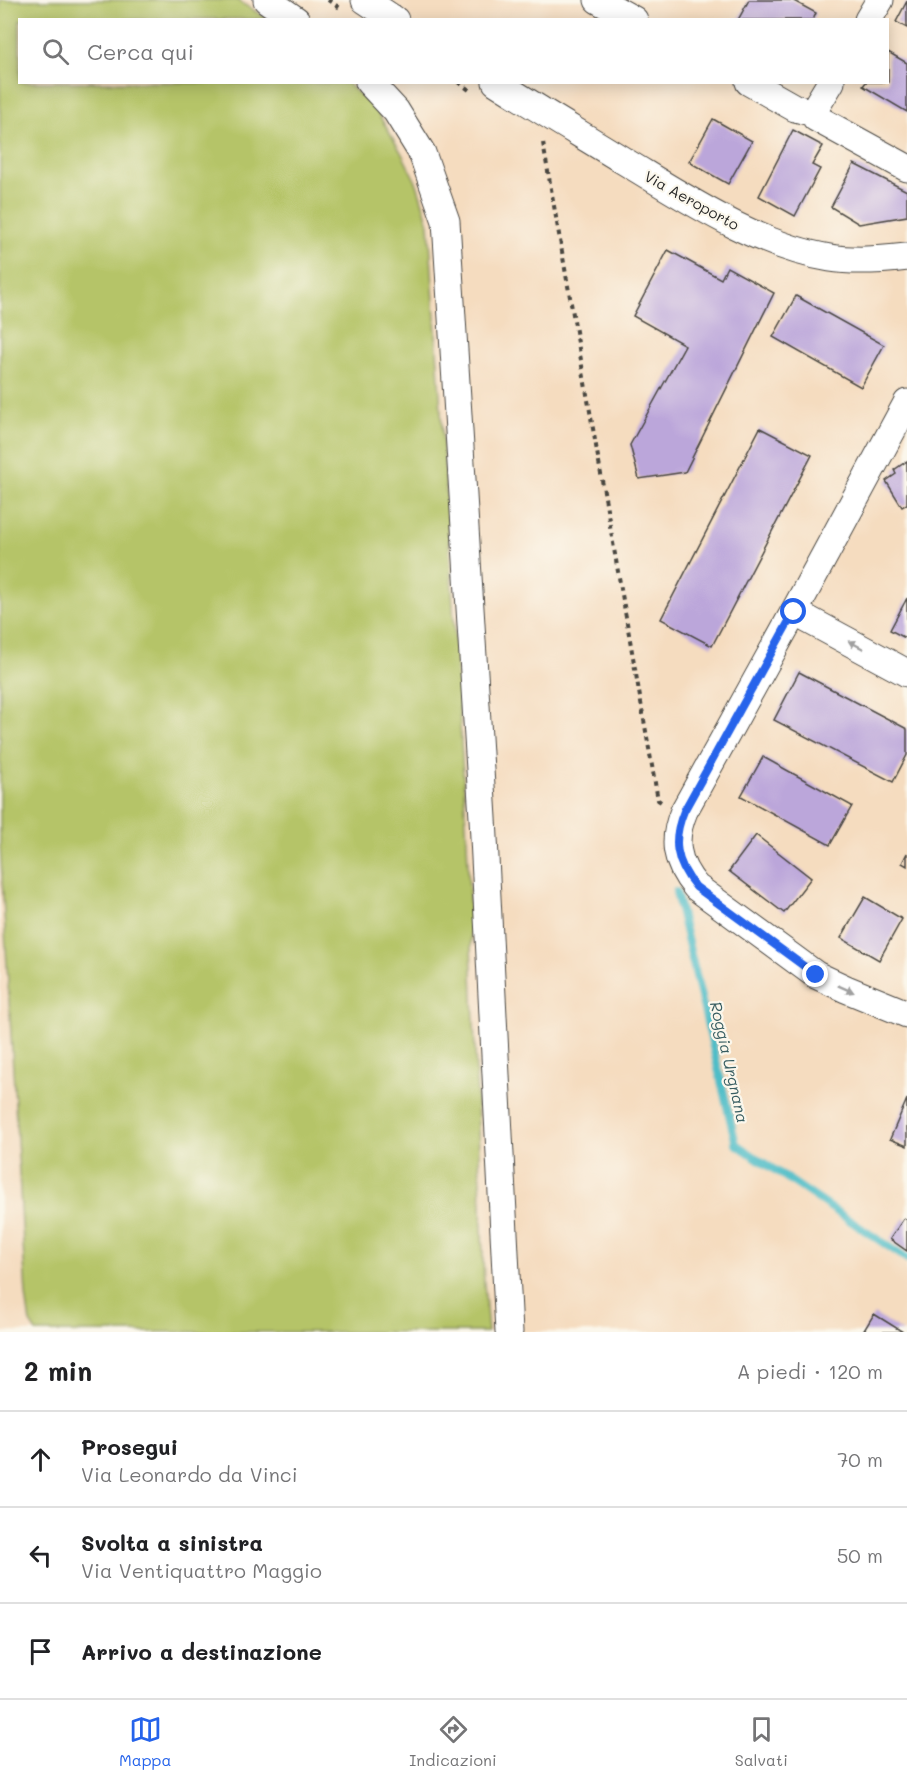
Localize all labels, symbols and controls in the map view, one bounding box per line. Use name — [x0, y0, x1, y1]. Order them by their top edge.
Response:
search box — [18, 18, 889, 84]
icon: search — [39, 35, 72, 68]
text: Cerca qui — [87, 37, 194, 66]
street label: Via Aeroporto — [641, 166, 743, 234]
route start — [780, 598, 806, 624]
one-way arrow — [847, 640, 864, 650]
route end — [802, 961, 828, 987]
one-way arrow — [837, 984, 855, 994]
water label: Roggia Urgnana — [706, 999, 754, 1125]
text: 2 min — [24, 1354, 92, 1388]
text: A piedi · 120 m — [737, 1358, 883, 1384]
text: Prosegui — [81, 1432, 178, 1461]
icon: ahead — [24, 1443, 57, 1476]
text: 70 m — [837, 1446, 883, 1472]
text: Via Leonardo da Vinci — [81, 1461, 298, 1487]
text: Svolta a sinistra — [81, 1528, 263, 1557]
icon: left — [24, 1539, 57, 1572]
text: 50 m — [837, 1542, 883, 1568]
text: Via Ventiquattro Maggio — [81, 1557, 322, 1583]
icon: arrive — [24, 1635, 57, 1668]
text: Arrivo a destinazione — [81, 1637, 322, 1666]
tab: Mappa — [119, 1713, 171, 1770]
tab: Indicazioni — [409, 1713, 497, 1770]
tab: Salvati — [735, 1713, 788, 1770]

